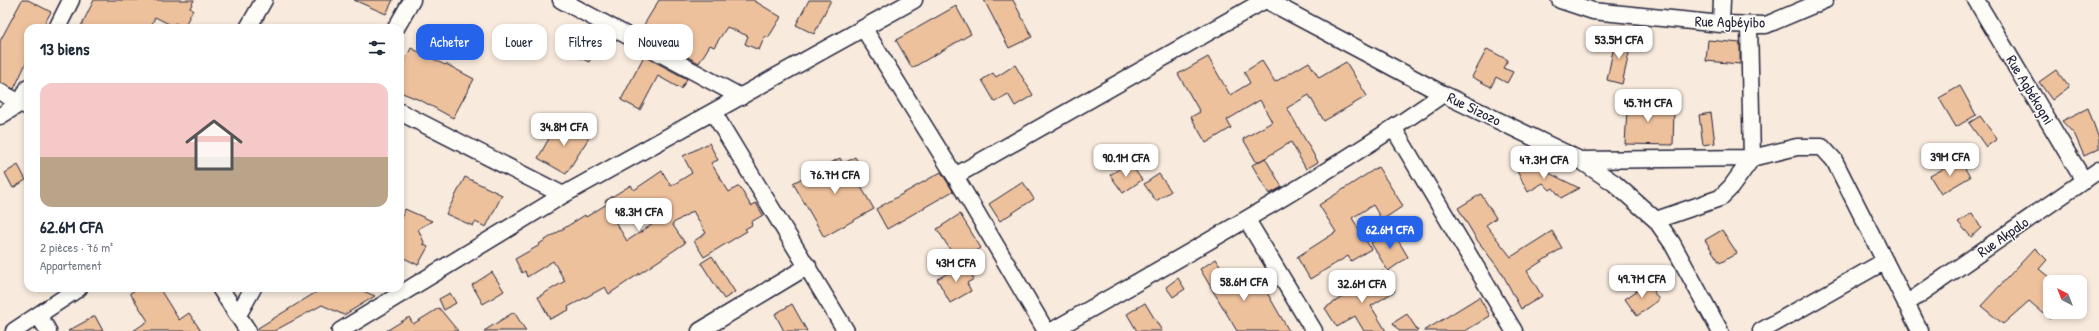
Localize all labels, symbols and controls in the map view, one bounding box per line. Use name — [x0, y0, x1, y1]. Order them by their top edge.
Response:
street label: Rue Agbéyibo — [1695, 10, 1765, 33]
chip: Acheter — [416, 24, 484, 60]
chip: Louer — [492, 24, 547, 60]
chip: Filtres — [555, 24, 616, 60]
chip: Nouveau — [624, 24, 693, 60]
pin: 53.5M CFA — [1573, 26, 1665, 60]
text: 53.5M CFA — [1595, 30, 1643, 48]
text: 13 biens — [40, 37, 90, 60]
icon: filters — [366, 37, 388, 59]
street label: Rue Agbékogni — [2001, 51, 2059, 128]
street label: Rue Sizozo — [1444, 87, 1505, 131]
pin: 45.7M CFA — [1602, 89, 1694, 123]
text: 45.7M CFA — [1624, 93, 1672, 111]
icon: home — [178, 109, 250, 181]
pin: 34.8M CFA — [518, 113, 610, 147]
text: 34.8M CFA — [540, 117, 588, 135]
pin: 39M CFA — [1913, 143, 1987, 177]
pin: 90.1M CFA — [1080, 144, 1172, 178]
pin: 47.3M CFA — [1498, 146, 1590, 180]
text: 39M CFA — [1930, 147, 1970, 165]
text: 90.1M CFA — [1102, 148, 1150, 166]
text: 47.3M CFA — [1520, 150, 1568, 168]
pin: 76.7M CFA — [789, 161, 881, 195]
text: 76.7M CFA — [810, 165, 860, 183]
pin: 48.3M CFA — [593, 198, 685, 232]
text: 48.3M CFA — [615, 202, 663, 220]
street label: Rue Akpalo — [1973, 211, 2033, 262]
text: 62.6M CFA — [40, 215, 103, 238]
pin: 62.6M CFA — [1344, 216, 1436, 250]
text: 62.6M CFA — [1366, 220, 1414, 238]
text: 2 pièces · 76 m² — [40, 238, 113, 256]
pin: 43M CFA — [919, 249, 993, 283]
text: 43M CFA — [936, 253, 976, 271]
text: Appartement — [40, 256, 102, 274]
pin: 49.7M CFA — [1596, 265, 1688, 299]
pin: 58.6M CFA — [1198, 268, 1290, 302]
text: 49.7M CFA — [1618, 269, 1666, 287]
pin: 32.6M CFA — [1316, 270, 1408, 304]
text: 58.6M CFA — [1220, 272, 1268, 290]
text: 32.6M CFA — [1338, 274, 1386, 292]
north arrow — [2043, 275, 2087, 319]
map controls — [2043, 275, 2087, 319]

